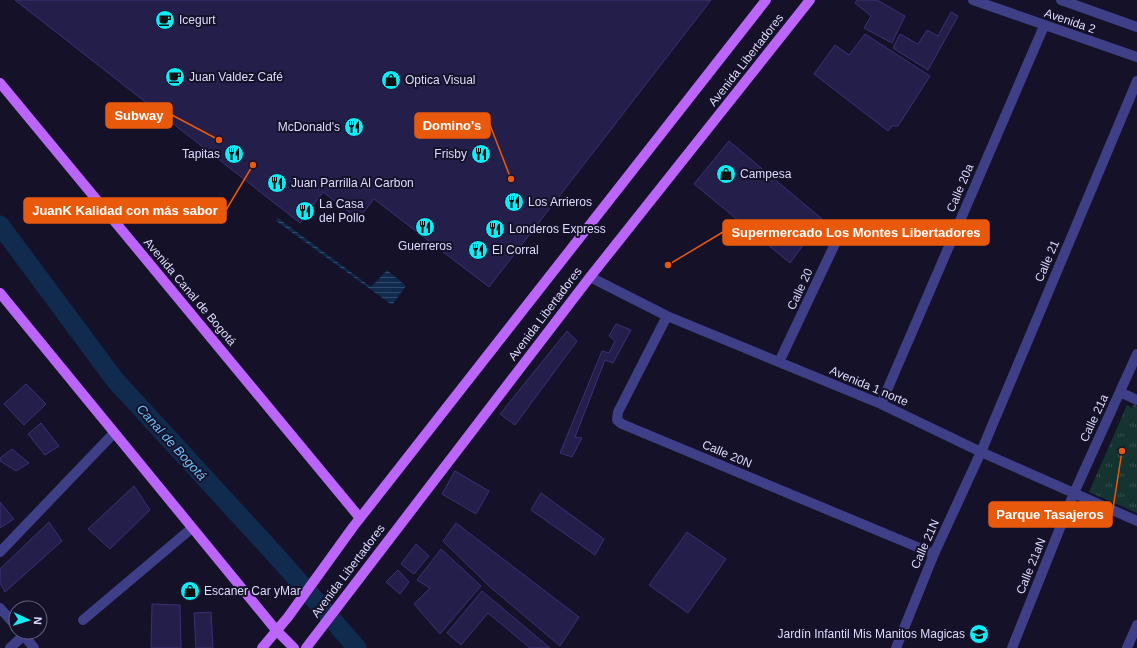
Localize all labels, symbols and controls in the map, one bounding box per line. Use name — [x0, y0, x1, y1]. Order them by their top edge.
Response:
street label: Avenida 2 — [1043, 6, 1098, 36]
cafe icon: Icegurt — [154, 9, 176, 31]
street label: Avenida Libertadores — [706, 11, 786, 109]
place label: Icegurt — [179, 13, 216, 27]
cafe icon: Juan Valdez Café — [164, 66, 186, 88]
shop icon: Optica Visual — [380, 69, 402, 91]
place label: Juan Valdez Café — [189, 70, 283, 84]
place label: Optica Visual — [405, 73, 475, 87]
callout: Subway — [106, 103, 172, 128]
text: Subway — [114, 108, 164, 123]
callout: Domino's — [415, 113, 490, 138]
restaurant icon: McDonald's — [343, 116, 365, 138]
text: Domino's — [423, 118, 481, 133]
place label: McDonald's — [278, 120, 340, 134]
restaurant icon: Tapitas — [223, 143, 245, 165]
restaurant icon: Frisby — [470, 143, 492, 165]
place label: Tapitas — [182, 147, 220, 161]
place label: Frisby — [434, 147, 467, 161]
street label: Calle 20a — [944, 162, 976, 214]
shop icon: Campesa — [715, 163, 737, 185]
place label: Campesa — [740, 167, 792, 181]
restaurant icon: Juan Parrilla Al Carbon — [266, 172, 288, 194]
place label: Juan Parrilla Al Carbon — [291, 176, 414, 190]
restaurant icon: Los Arrieros — [503, 191, 525, 213]
place label: Los Arrieros — [528, 195, 592, 209]
place label: La Casa del Pollo — [319, 197, 365, 225]
callout: JuanK Kalidad con más sabor — [24, 198, 226, 223]
restaurant icon: La Casa del Pollo — [294, 200, 316, 222]
text: JuanK Kalidad con más sabor — [32, 203, 218, 218]
restaurant icon: Guerreros — [414, 216, 436, 238]
restaurant icon: Londeros Express — [484, 218, 506, 240]
callout: Supermercado Los Montes Libertadores — [723, 220, 989, 245]
place label: Londeros Express — [509, 222, 606, 236]
text: Supermercado Los Montes Libertadores — [731, 225, 981, 240]
street label: Avenida Canal de Bogotá — [141, 235, 239, 349]
street label: Calle 21 — [1032, 238, 1062, 284]
place label: Guerreros — [398, 239, 452, 253]
restaurant icon: El Corral — [467, 239, 489, 261]
place label: El Corral — [492, 243, 539, 257]
street label: Avenida Libertadores — [505, 265, 585, 363]
street label: Calle 20 — [784, 266, 816, 312]
street label: Avenida 1 norte — [828, 363, 911, 409]
street label: Calle 21a — [1077, 392, 1111, 444]
water label: Canal de Bogotá — [134, 401, 210, 483]
street label: Calle 20N — [700, 437, 754, 471]
callout: Parque Tasajeros — [989, 502, 1112, 527]
text: Parque Tasajeros — [996, 507, 1104, 522]
street label: Calle 21N — [908, 517, 942, 571]
street label: Avenida Libertadores — [308, 522, 388, 620]
street label: Calle 21aN — [1013, 536, 1049, 596]
shop icon: Escaner Car yMar — [179, 580, 201, 602]
place label: Escaner Car yMar — [204, 584, 301, 598]
north arrow — [8, 600, 48, 640]
text: N — [32, 616, 44, 625]
school or university icon: Jardín Infantil Mis Manitos Magicas — [968, 623, 990, 645]
place label: Jardín Infantil Mis Manitos Magicas — [778, 627, 965, 641]

